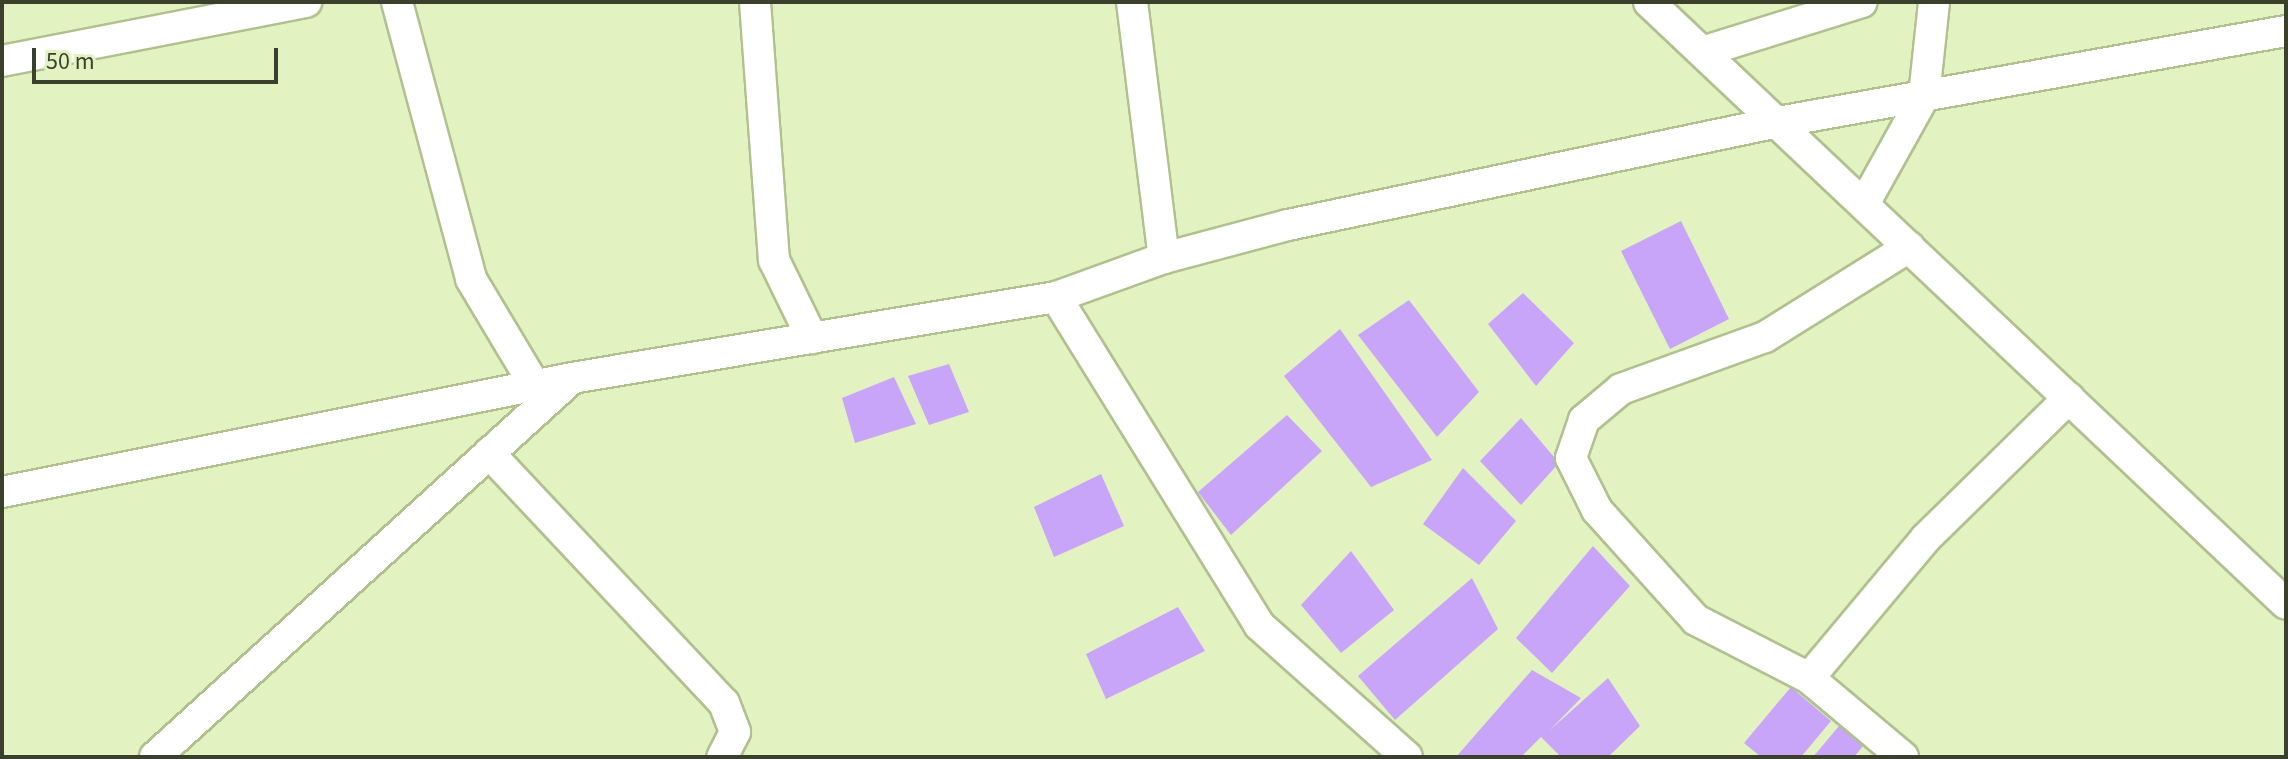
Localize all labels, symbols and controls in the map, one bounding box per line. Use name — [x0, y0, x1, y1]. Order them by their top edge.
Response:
scale bar — [36, 32, 282, 82]
text: 50 m — [46, 44, 95, 79]

